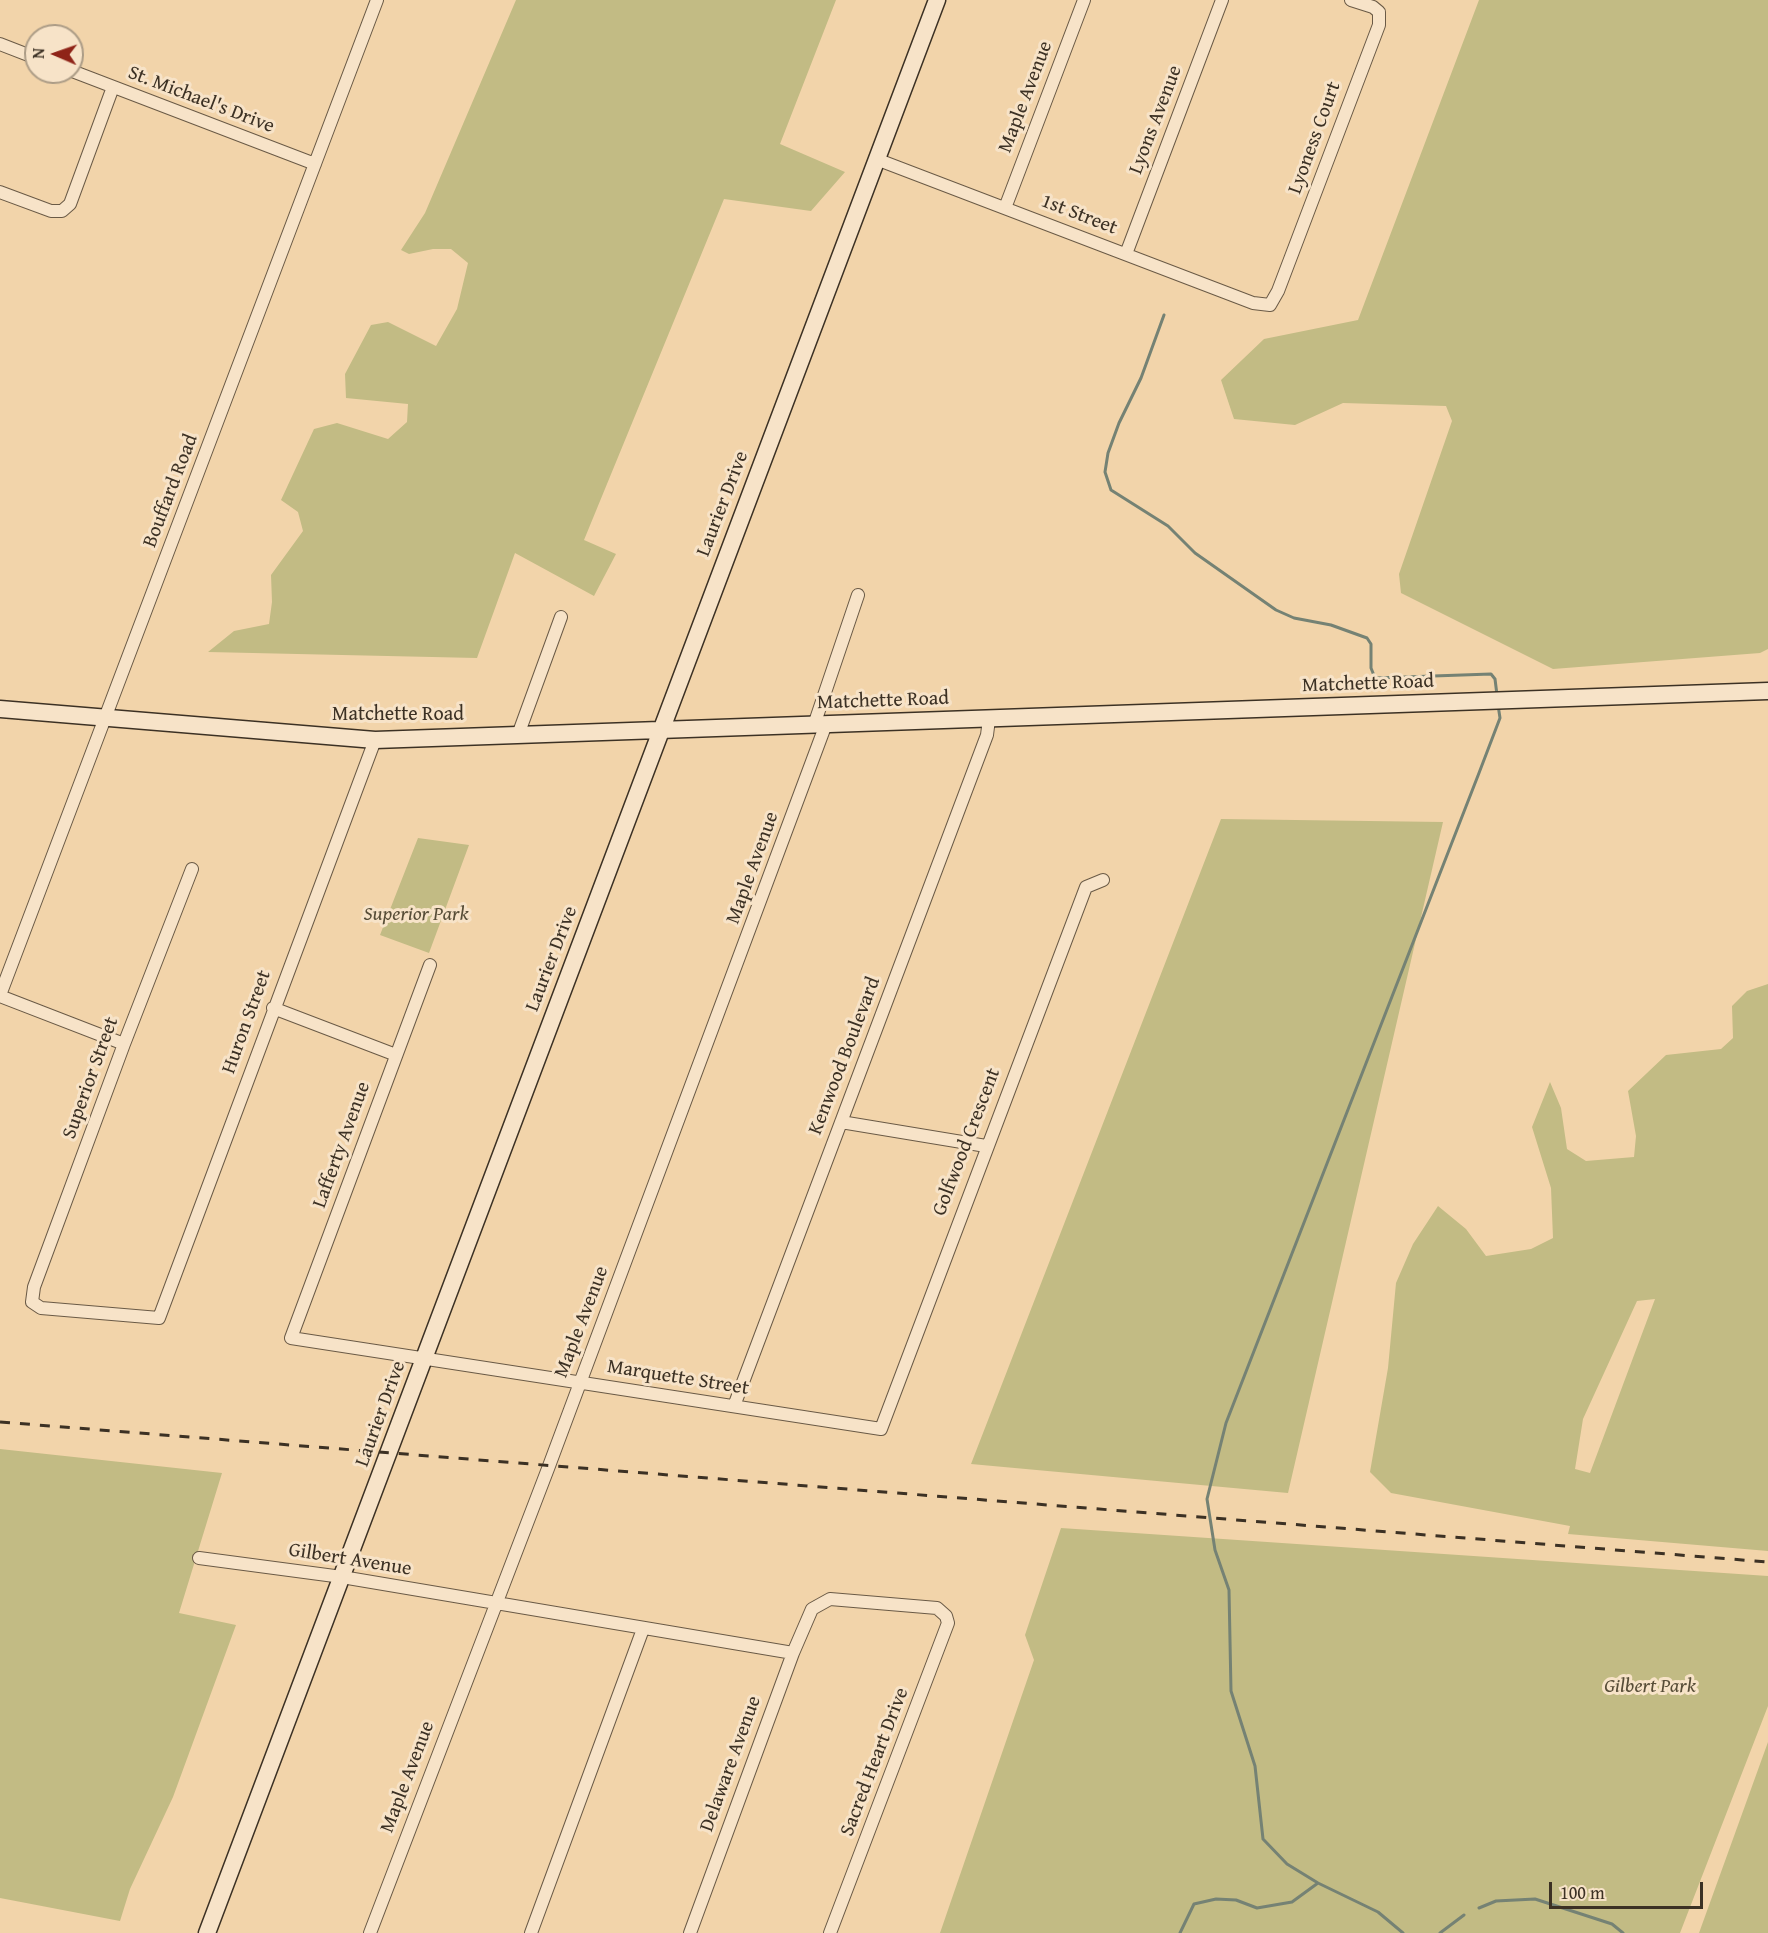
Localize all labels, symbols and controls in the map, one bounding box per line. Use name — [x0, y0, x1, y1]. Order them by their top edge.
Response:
north arrow — [24, 24, 84, 84]
street label: Maple Avenue — [994, 38, 1058, 156]
text: N — [26, 48, 50, 59]
street label: St. Michael's Drive — [124, 61, 278, 139]
street label: Lyons Avenue — [1124, 62, 1188, 178]
street label: Lyoness Court — [1284, 79, 1346, 197]
street label: 1st Street — [1038, 190, 1120, 240]
street label: Bouffard Road — [138, 431, 204, 551]
street label: Laurier Drive — [692, 448, 754, 560]
street label: Matchette Road — [1302, 670, 1434, 698]
street label: Matchette Road — [817, 687, 949, 715]
street label: Matchette Road — [332, 703, 464, 727]
street label: Maple Avenue — [722, 809, 784, 927]
park label: Superior Park — [363, 903, 469, 927]
street label: Laurier Drive — [521, 903, 583, 1015]
street label: Huron Street — [217, 967, 277, 1077]
street label: Kenwood Boulevard — [804, 974, 886, 1138]
street label: Superior Street — [58, 1014, 124, 1142]
street label: Golfwood Crescent — [928, 1065, 1006, 1219]
street label: Lafferty Avenue — [308, 1079, 376, 1211]
street label: Maple Avenue — [550, 1263, 614, 1381]
street label: Marquette Street — [605, 1355, 751, 1401]
street label: Laurier Drive — [351, 1358, 411, 1470]
street label: Gilbert Avenue — [287, 1538, 413, 1582]
park label: Gilbert Park — [1604, 1675, 1696, 1699]
street label: Sacred Heart Drive — [836, 1684, 914, 1840]
street label: Delaware Avenue — [695, 1693, 767, 1835]
street label: Maple Avenue — [376, 1718, 440, 1836]
scale bar — [1552, 1870, 1706, 1908]
text: 100 m — [1560, 1879, 1605, 1906]

